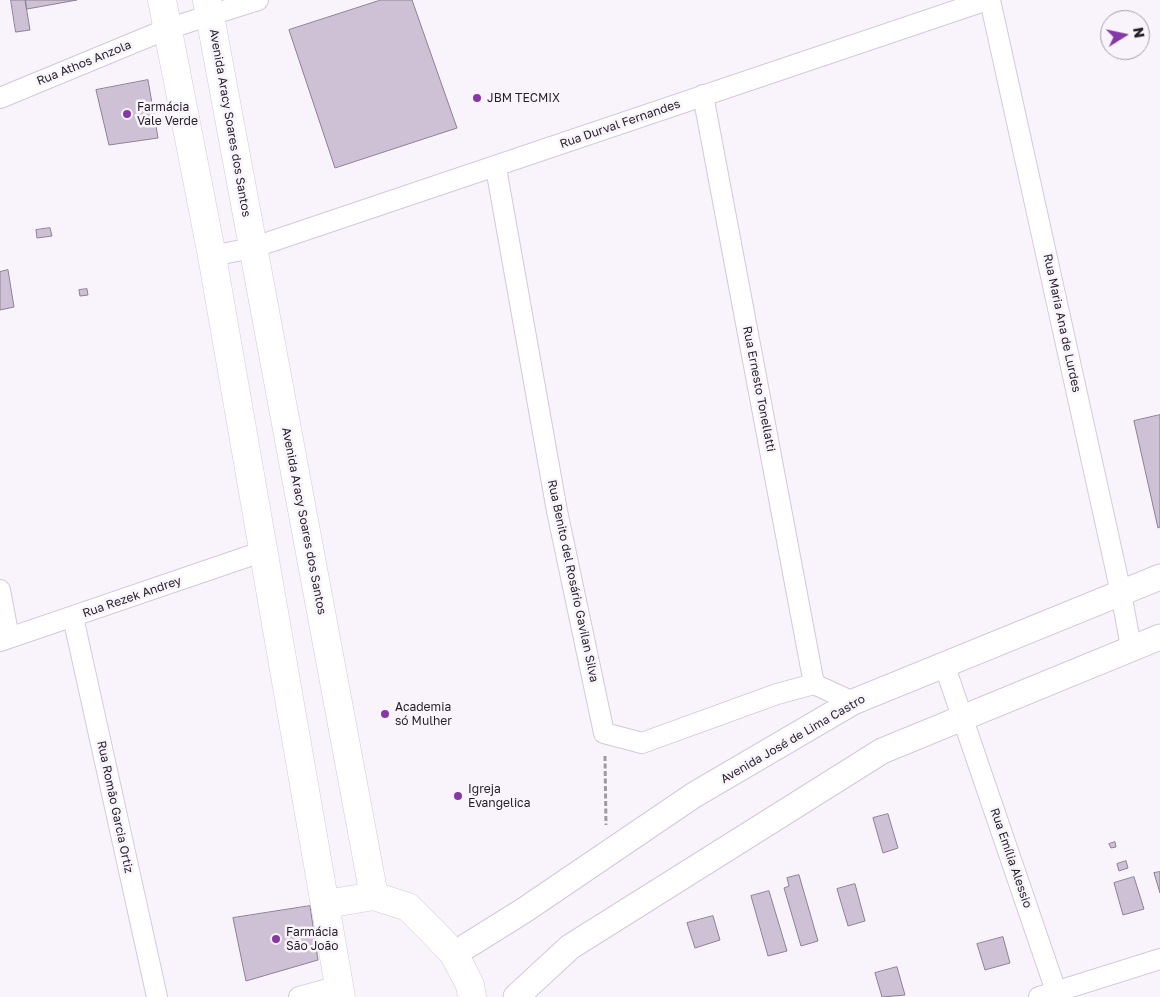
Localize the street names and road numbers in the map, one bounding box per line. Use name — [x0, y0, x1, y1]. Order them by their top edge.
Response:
street label: Avenida Aracy Soares dos Santos — [206, 28, 254, 218]
street label: Rua Athos Anzola — [35, 37, 133, 89]
street label: Rua Durval Fernandes — [558, 97, 682, 151]
street label: Rua Maria Ana de Lurdes — [1040, 252, 1084, 394]
street label: Rua Ernesto Tonellatti — [740, 325, 778, 453]
street label: Avenida Aracy Soares dos Santos — [279, 426, 329, 616]
street label: Rua Benito del Rosário Gavilan Silva — [544, 478, 602, 684]
street label: Rua Rezek Andrey — [81, 573, 183, 621]
street label: Avenida José de Lima Castro — [718, 692, 868, 786]
street label: Rua Romão Garcia Ortiz — [94, 739, 136, 875]
street label: Rua Emília Alessio — [987, 806, 1035, 910]

